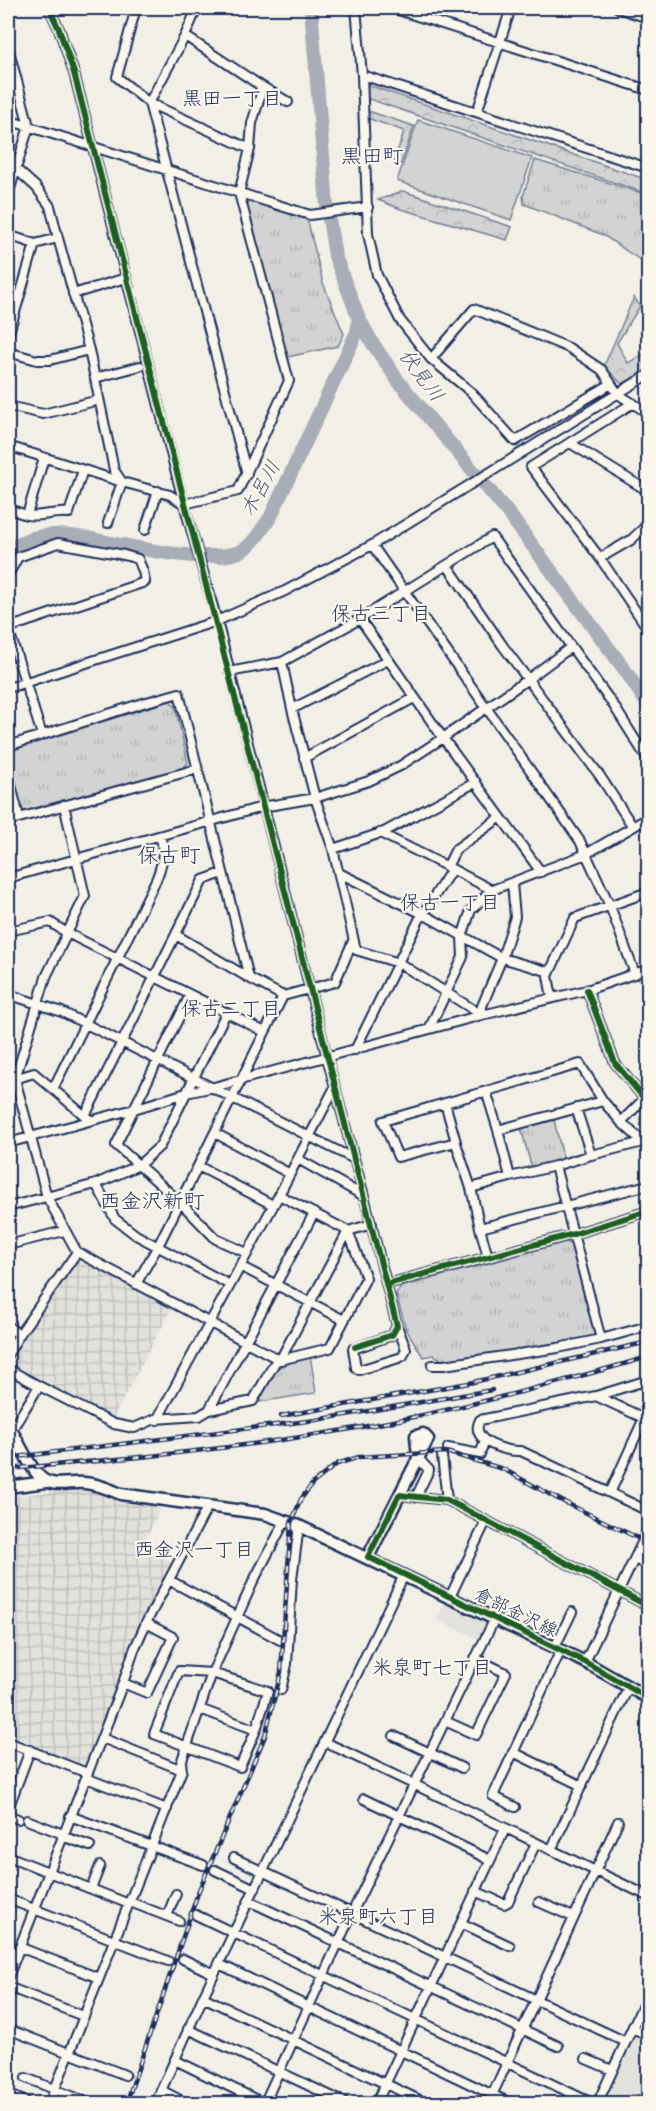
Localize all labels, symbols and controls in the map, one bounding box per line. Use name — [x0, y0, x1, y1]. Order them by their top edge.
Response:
district label: 黒田一丁目 — [182, 84, 282, 110]
district label: 黒田町 — [341, 141, 404, 168]
water label: 伏見川 — [394, 343, 451, 406]
water label: 木呂川 — [233, 455, 285, 520]
district label: 保古三丁目 — [331, 599, 431, 625]
district label: 保古町 — [138, 840, 201, 867]
district label: 保古一丁目 — [400, 888, 500, 914]
district label: 保古二丁目 — [181, 994, 281, 1020]
district label: 西金沢新町 — [100, 1186, 205, 1213]
district label: 西金沢一丁目 — [134, 1535, 254, 1561]
street label: 倉部金沢線 — [471, 1581, 562, 1642]
district label: 米泉町七丁目 — [372, 1653, 492, 1679]
district label: 米泉町六丁目 — [318, 1902, 438, 1928]

